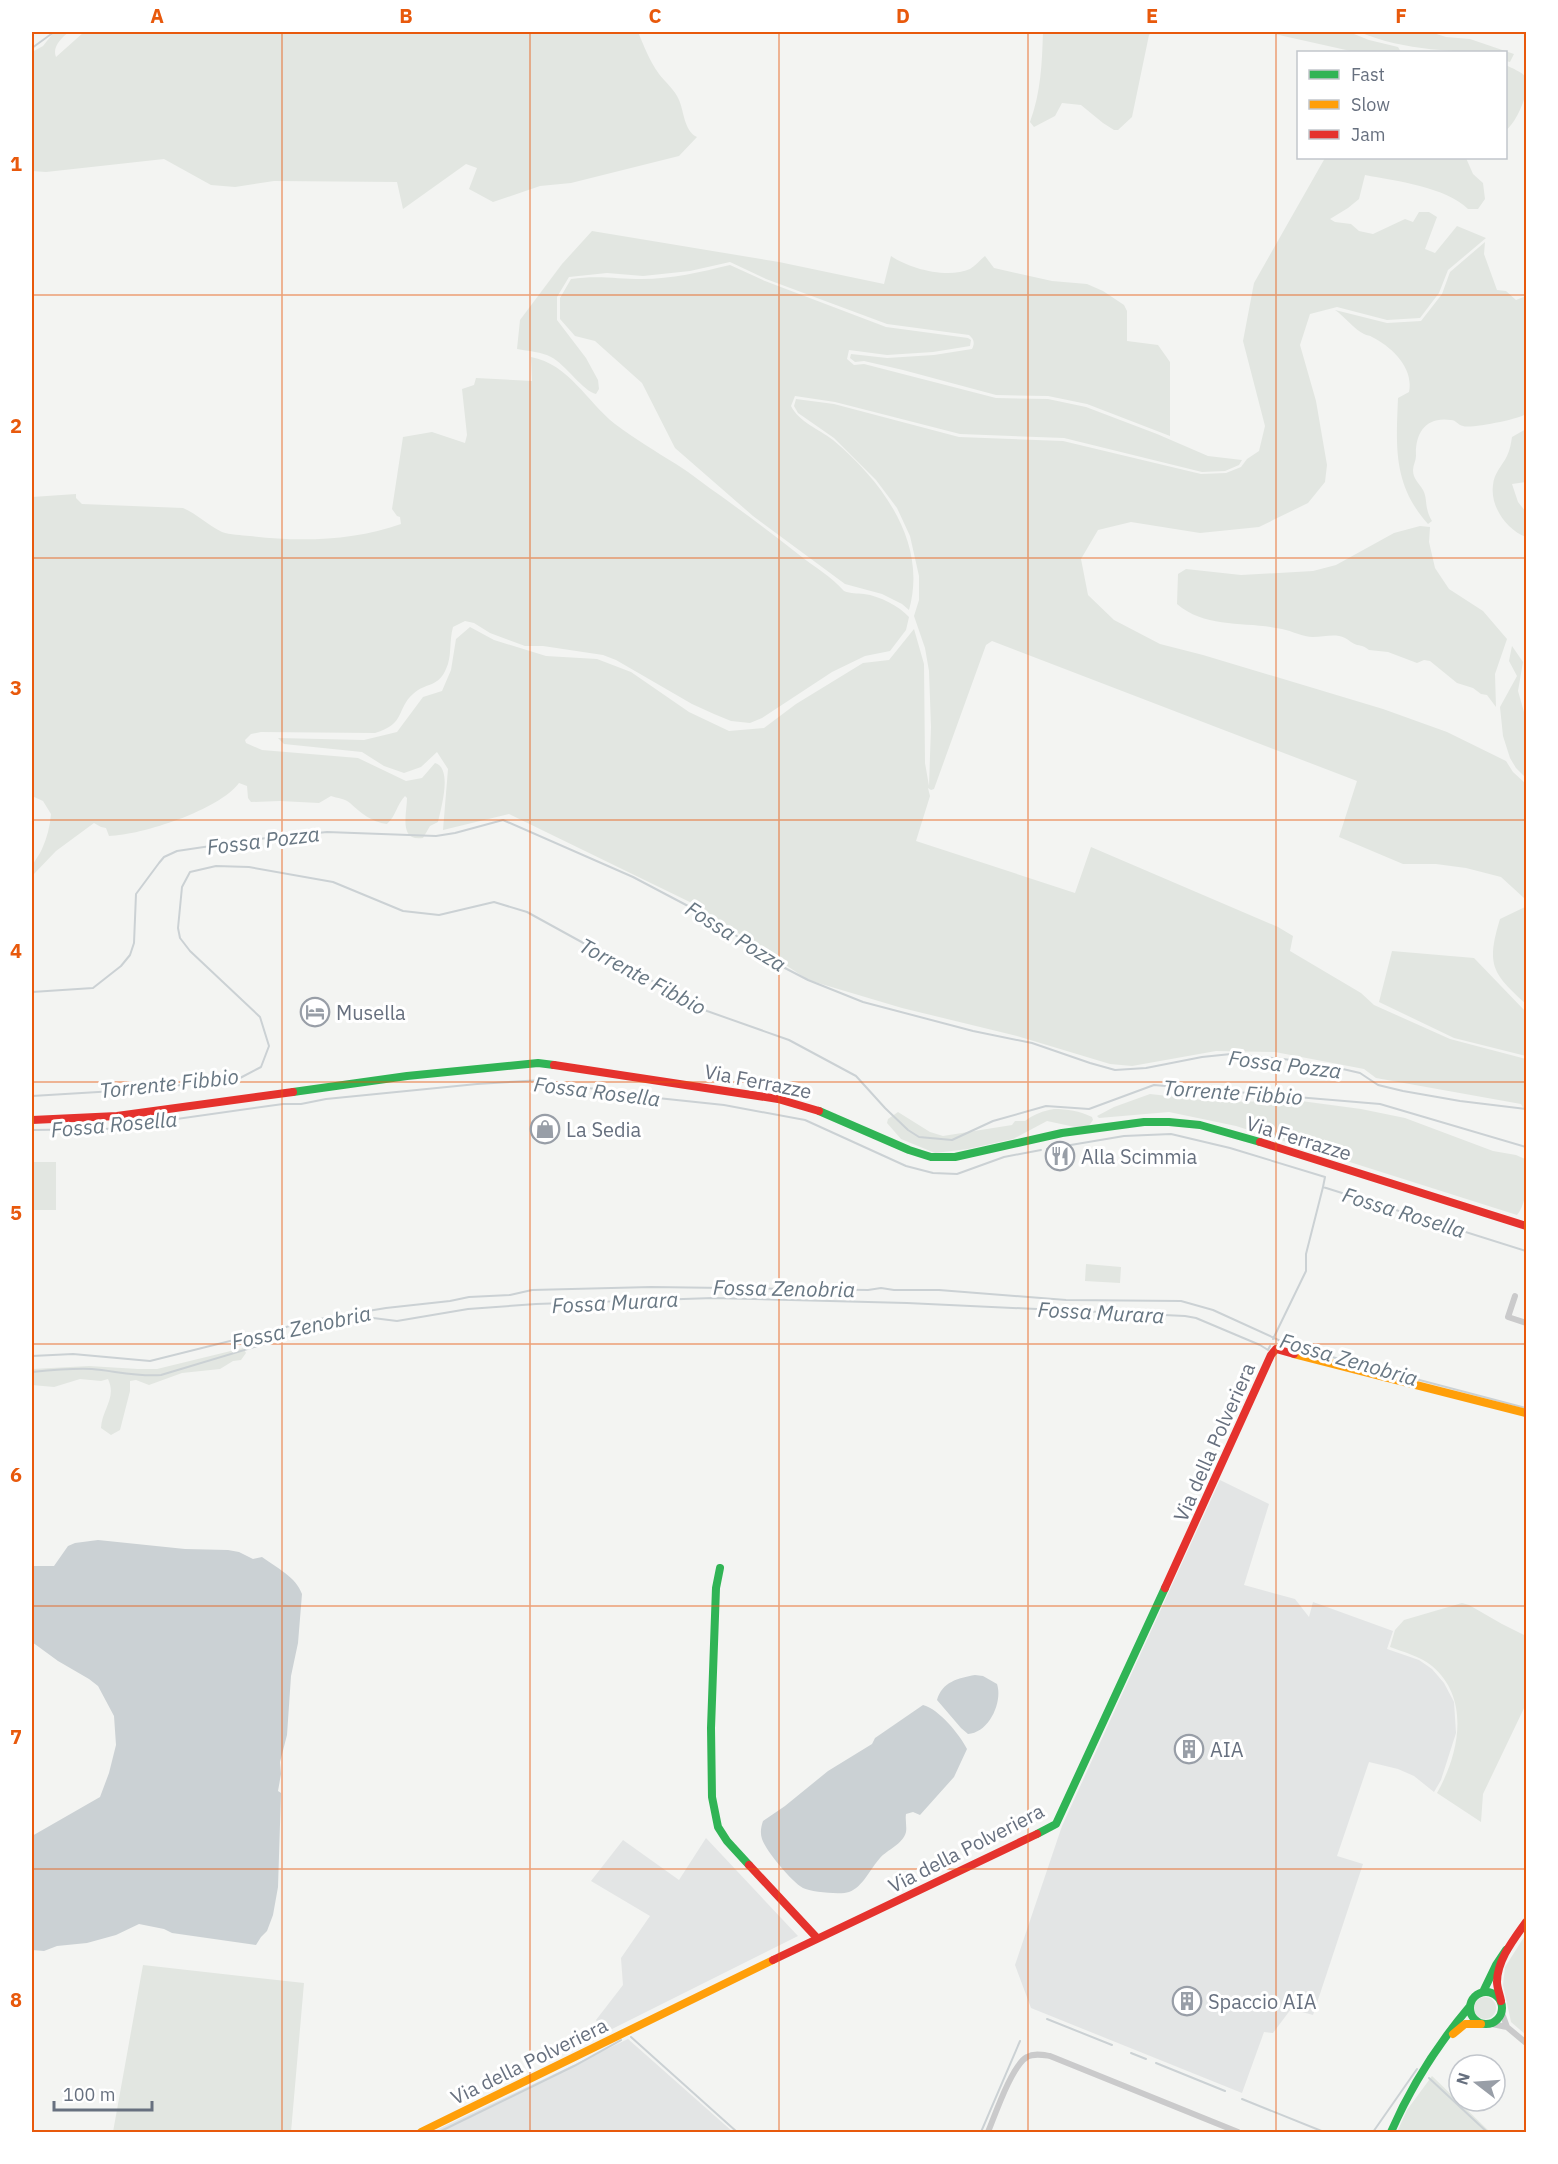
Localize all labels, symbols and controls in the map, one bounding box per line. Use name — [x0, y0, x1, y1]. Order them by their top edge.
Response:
text: A — [150, 2, 164, 29]
text: B — [399, 2, 413, 29]
text: C — [648, 2, 662, 29]
text: D — [896, 2, 910, 29]
text: E — [1146, 2, 1158, 29]
text: F — [1395, 2, 1407, 29]
legend — [1297, 51, 1507, 159]
text: Fast — [1351, 63, 1385, 86]
text: Slow — [1351, 93, 1390, 116]
text: Jam — [1351, 123, 1386, 146]
text: 1 — [10, 150, 22, 177]
text: 2 — [10, 412, 22, 439]
text: 3 — [10, 674, 22, 701]
water label: Fossa Pozza — [205, 819, 321, 861]
water label: Fossa Pozza — [680, 894, 792, 978]
water label: Torrente Fibbio — [575, 931, 711, 1021]
text: 4 — [10, 937, 22, 964]
hotel icon: Musella — [299, 996, 331, 1028]
place label: Musella — [336, 999, 406, 1026]
water label: Fossa Pozza — [1227, 1043, 1343, 1085]
street label: Via Ferrazze — [702, 1057, 814, 1105]
water label: Torrente Fibbio — [98, 1062, 240, 1104]
water label: Fossa Rosella — [532, 1069, 662, 1113]
water label: Torrente Fibbio — [1162, 1073, 1304, 1111]
water label: Fossa Rosella — [50, 1105, 178, 1143]
street label: Via Ferrazze — [1243, 1109, 1355, 1167]
shop icon: La Sedia — [529, 1113, 561, 1145]
place label: La Sedia — [566, 1116, 642, 1143]
restaurant icon: Alla Scimmia — [1044, 1140, 1076, 1172]
place label: Alla Scimmia — [1081, 1143, 1198, 1170]
water label: Fossa Rosella — [1339, 1180, 1469, 1244]
text: 5 — [10, 1199, 22, 1226]
water label: Fossa Zenobria — [713, 1273, 855, 1303]
water label: Fossa Murara — [551, 1285, 679, 1319]
water label: Fossa Murara — [1037, 1295, 1165, 1329]
water label: Fossa Zenobria — [229, 1299, 373, 1355]
water label: Fossa Zenobria — [1277, 1326, 1421, 1392]
street label: Via della Polveriera — [1167, 1358, 1261, 1526]
text: 6 — [10, 1461, 22, 1488]
text: 7 — [10, 1723, 22, 1750]
building icon: AIA — [1173, 1733, 1205, 1765]
place label: AIA — [1210, 1736, 1244, 1763]
street label: Via della Polveriera — [884, 1797, 1049, 1899]
building icon: Spaccio AIA — [1171, 1985, 1203, 2017]
text: 8 — [10, 1986, 22, 2013]
place label: Spaccio AIA — [1208, 1988, 1317, 2015]
street label: Via della Polveriera — [446, 2011, 612, 2111]
north arrow — [1447, 2053, 1507, 2113]
text: N — [1451, 2070, 1474, 2087]
scale bar — [54, 2074, 152, 2112]
text: 100 m — [63, 2083, 115, 2106]

